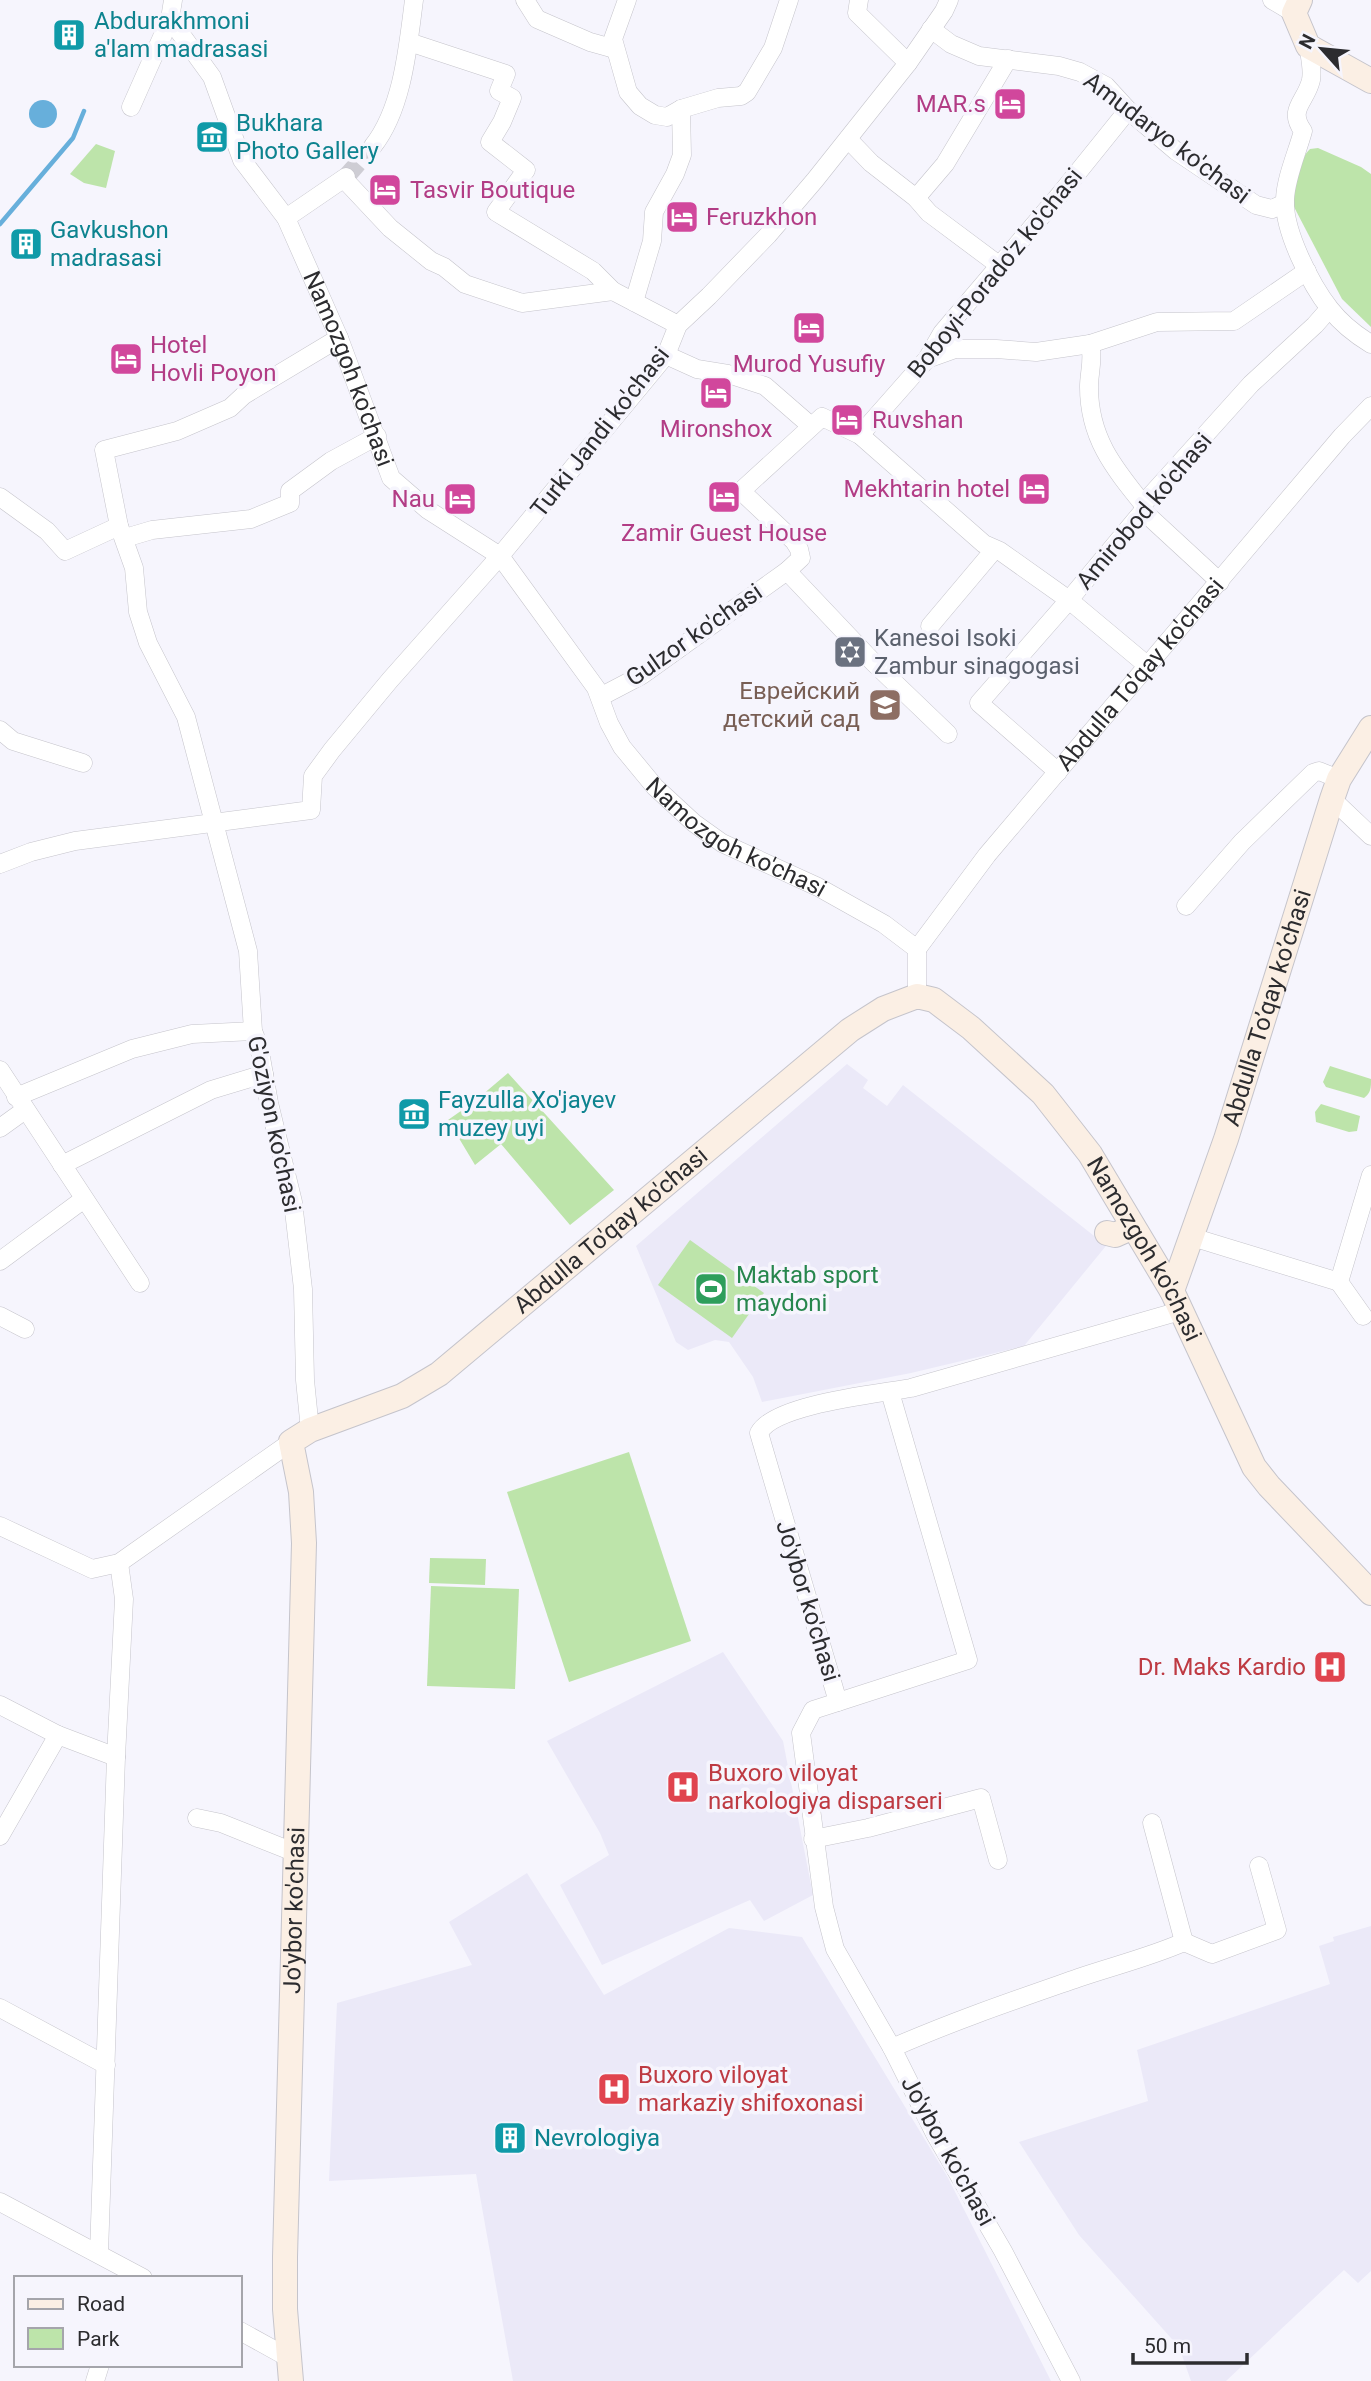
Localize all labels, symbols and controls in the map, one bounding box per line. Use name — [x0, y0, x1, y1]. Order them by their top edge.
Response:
place label: Abdurakhmoni a'lam madrasasi — [94, 7, 268, 63]
north arrow — [1287, 14, 1357, 84]
building icon: Abdurakhmoni a'lam madrasasi — [50, 16, 88, 54]
text: N — [1294, 30, 1321, 53]
street label: Amudaryo ko'chasi — [1079, 66, 1255, 210]
hotel icon: MAR.s — [991, 85, 1029, 123]
place label: MAR.s — [916, 90, 986, 118]
place label: Bukhara Photo Gallery — [236, 109, 379, 165]
museum icon: Bukhara Photo Gallery — [193, 118, 231, 156]
street label: Boboyi-Porado'z ko'chasi — [902, 163, 1088, 383]
hotel icon: Tasvir Boutique — [366, 171, 404, 209]
place label: Tasvir Boutique — [410, 176, 575, 204]
hotel icon: Feruzkhon — [663, 198, 701, 236]
place label: Feruzkhon — [706, 203, 817, 231]
place label: Gavkushon madrasasi — [50, 216, 169, 272]
building icon: Gavkushon madrasasi — [7, 225, 45, 263]
street label: Namozgoh ko'chasi — [297, 267, 399, 470]
hotel icon: Murod Yusufiy — [790, 309, 828, 347]
place label: Hotel Hovli Poyon — [150, 331, 277, 387]
hotel icon: Hotel Hovli Poyon — [107, 340, 145, 378]
street label: Turki Jandi ko'chasi — [525, 341, 675, 523]
place label: Murod Yusufiy — [733, 350, 886, 378]
hotel icon: Mironshox — [697, 374, 735, 412]
hotel icon: Ruvshan — [828, 401, 866, 439]
place label: Ruvshan — [872, 406, 964, 434]
place label: Mironshox — [660, 415, 772, 443]
street label: Amirobod ko'chasi — [1070, 427, 1218, 595]
hotel icon: Mekhtarin hotel — [1015, 470, 1053, 508]
place label: Mekhtarin hotel — [844, 475, 1010, 503]
hotel icon: Zamir Guest House — [705, 478, 743, 516]
hotel icon: Nau — [441, 480, 479, 518]
place label: Nau — [392, 485, 435, 513]
place label: Zamir Guest House — [621, 519, 827, 547]
street label: Abdulla To'qay ko'chasi — [1051, 572, 1230, 776]
street label: Gulzor ko'chasi — [621, 578, 767, 692]
place label: Kanesoi Isoki Zambur sinagogasi — [874, 624, 1080, 680]
synagogue icon: Kanesoi Isoki Zambur sinagogasi — [831, 633, 869, 671]
place label: Еврейский детский сад — [723, 677, 860, 733]
school or university icon: Еврейский детский сад — [866, 686, 904, 724]
street label: Namozgoh ko'chasi — [640, 772, 831, 903]
street label: Abdulla To’qay ko’chasi — [1217, 886, 1317, 1129]
street label: G'oziyon ko'chasi — [242, 1033, 306, 1215]
place label: Fayzulla Xo'jayev muzey uyi — [438, 1086, 616, 1142]
museum icon: Fayzulla Xo'jayev muzey uyi — [395, 1095, 433, 1133]
street label: Abdulla To'qay ko'chasi — [508, 1141, 713, 1319]
street label: Namozgoh ko'chasi — [1081, 1152, 1207, 1346]
place label: Maktab sport maydoni — [736, 1261, 879, 1317]
sports icon: Maktab sport maydoni — [692, 1270, 730, 1308]
street label: Jo'ybor ko'chasi — [770, 1517, 846, 1685]
hospital icon: Dr. Maks Kardio — [1311, 1648, 1349, 1686]
place label: Dr. Maks Kardio — [1138, 1653, 1306, 1681]
place label: Buxoro viloyat narkologiya disparseri — [708, 1759, 943, 1815]
hospital icon: Buxoro viloyat narkologiya disparseri — [664, 1768, 702, 1806]
street label: Jo'ybor ko'chasi — [278, 1827, 310, 1994]
place label: Buxoro viloyat markaziy shifoxonasi — [638, 2061, 864, 2117]
hospital icon: Buxoro viloyat markaziy shifoxonasi — [595, 2070, 633, 2108]
street label: Jo'ybor ko'chasi — [895, 2071, 1001, 2231]
building icon: Nevrologiya — [491, 2119, 529, 2157]
place label: Nevrologiya — [534, 2124, 660, 2152]
legend — [14, 2276, 242, 2367]
text: Road — [77, 2292, 125, 2316]
scale bar — [1133, 2322, 1247, 2366]
text: Park — [77, 2327, 120, 2351]
text: 50 m — [1144, 2334, 1191, 2358]

